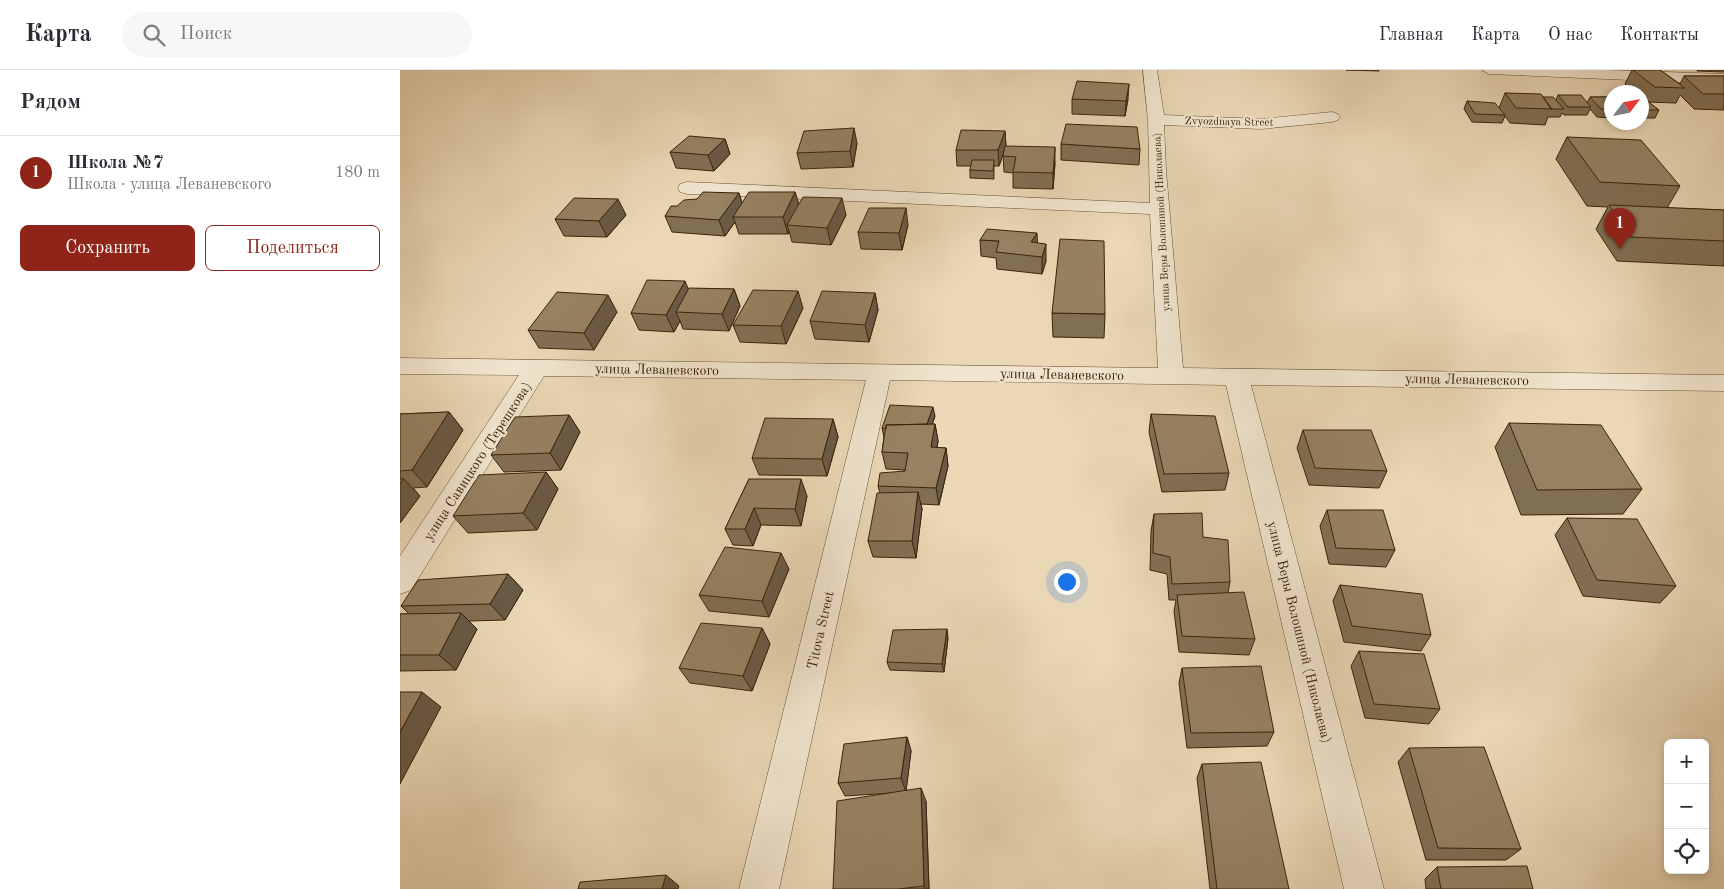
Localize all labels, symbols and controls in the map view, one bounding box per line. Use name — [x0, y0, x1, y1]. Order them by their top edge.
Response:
search box — [122, 12, 472, 57]
icon: search — [140, 21, 168, 49]
text: Карта — [25, 23, 92, 47]
text: Поиск — [180, 25, 232, 44]
text: Главная — [1379, 26, 1443, 44]
text: Карта — [1471, 26, 1520, 44]
text: О нас — [1548, 26, 1592, 44]
text: Контакты — [1620, 26, 1699, 44]
north arrow — [1604, 85, 1649, 130]
text: Рядом — [20, 92, 81, 113]
street label: Zvyozdnaya Street — [1185, 116, 1274, 129]
street label: улица Веры Волошиной (Николаева) — [1152, 132, 1173, 312]
text: Школа №7 — [67, 154, 164, 173]
text: 1 — [31, 165, 41, 181]
text: 180 m — [335, 165, 380, 181]
text: Школа · улица Леваневского — [67, 177, 272, 193]
pin: 1 — [1604, 208, 1636, 249]
button: Сохранить — [20, 225, 195, 271]
button: Поделиться — [205, 225, 380, 271]
street label: улица Леваневского — [595, 362, 719, 378]
street label: улица Леваневского — [1000, 367, 1124, 383]
street label: улица Леваневского — [1405, 372, 1529, 388]
street label: улица Савицкого (Терешкова) — [421, 380, 534, 543]
street label: улица Веры Волошиной (Николаева) — [1265, 520, 1333, 745]
your location — [1054, 569, 1080, 595]
street label: Titova Street — [805, 590, 837, 671]
map controls — [1664, 739, 1709, 874]
button: + — [1664, 739, 1709, 784]
button: − — [1664, 784, 1709, 829]
button: locate — [1664, 829, 1709, 874]

